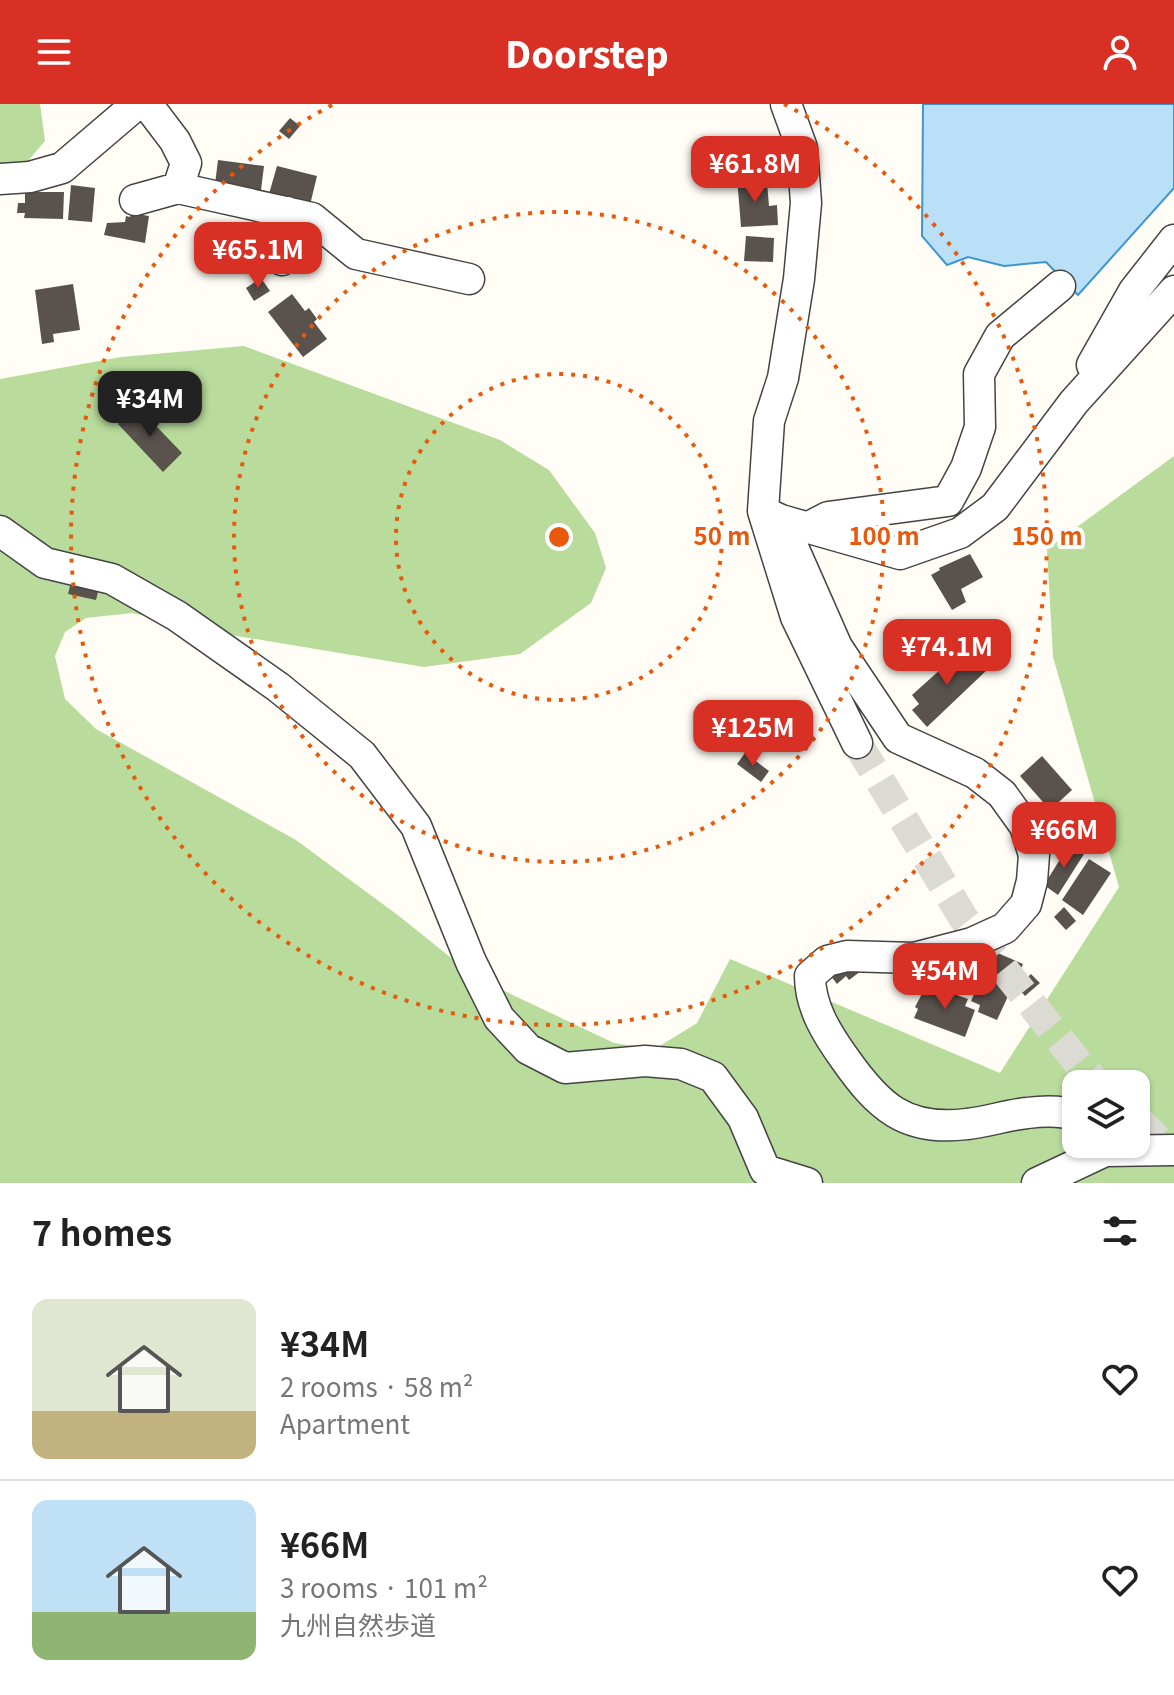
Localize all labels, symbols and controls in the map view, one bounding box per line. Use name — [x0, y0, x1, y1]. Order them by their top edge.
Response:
text: Doorstep — [505, 26, 669, 78]
icon: menu — [32, 30, 76, 74]
icon: person — [1098, 30, 1142, 74]
pin: ¥61.8M — [690, 136, 820, 204]
text: ¥61.8M — [709, 143, 801, 180]
pin: ¥65.1M — [193, 222, 323, 290]
text: ¥65.1M — [212, 229, 304, 266]
pin: ¥34M — [103, 371, 197, 439]
text: ¥34M — [116, 378, 184, 415]
text: 50 m — [694, 517, 750, 552]
text: 100 m — [848, 517, 920, 552]
text: 150 m — [1011, 517, 1083, 552]
centre of rings — [545, 523, 573, 551]
pin: ¥74.1M — [882, 619, 1012, 687]
text: ¥74.1M — [901, 626, 993, 663]
pin: ¥125M — [697, 700, 809, 768]
text: ¥125M — [711, 707, 795, 744]
pin: ¥66M — [1017, 802, 1111, 870]
text: ¥66M — [1030, 809, 1098, 846]
pin: ¥54M — [898, 943, 992, 1011]
text: ¥54M — [911, 950, 979, 987]
map controls — [1062, 1070, 1150, 1158]
button: layers — [1062, 1070, 1150, 1158]
text: 7 homes — [32, 1207, 172, 1256]
icon: filters — [1098, 1209, 1142, 1253]
text: ¥34M — [280, 1318, 369, 1367]
icon: home — [96, 1331, 192, 1427]
icon: heart — [1098, 1357, 1142, 1401]
text: 2 rooms · 58 m² — [280, 1367, 473, 1404]
text: Apartment — [280, 1404, 410, 1441]
text: ¥66M — [280, 1519, 369, 1568]
icon: home — [96, 1532, 192, 1628]
icon: heart — [1098, 1558, 1142, 1602]
text: 3 rooms · 101 m² — [280, 1568, 488, 1605]
text: 九州自然歩道 — [280, 1605, 436, 1642]

